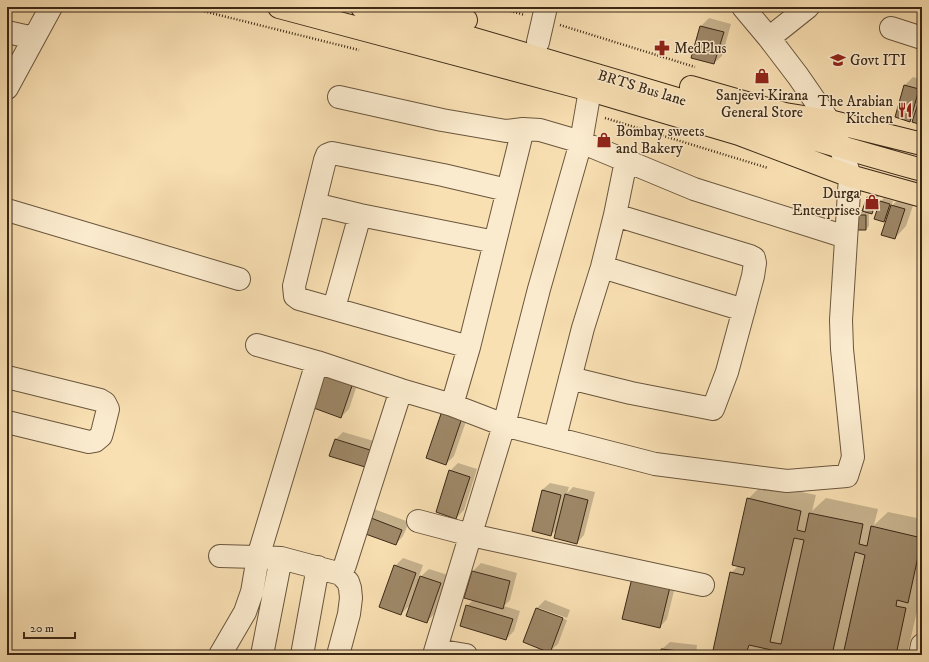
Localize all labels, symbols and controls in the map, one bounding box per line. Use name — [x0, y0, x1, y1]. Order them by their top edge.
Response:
pharmacy icon: MedPlus — [653, 39, 671, 57]
place label: MedPlus — [674, 39, 727, 58]
school or university icon: Govt ITI — [829, 51, 847, 69]
place label: Govt ITI — [850, 51, 906, 70]
street label: BRTS Bus lane — [595, 66, 689, 110]
shop icon: Sanjeevi Kirana General Store — [753, 67, 771, 85]
place label: Sanjeevi Kirana General Store — [716, 86, 809, 122]
place label: The Arabian Kitchen — [818, 92, 893, 128]
restaurant icon: The Arabian Kitchen — [896, 101, 914, 119]
place label: Bombay sweets and Bakery — [616, 122, 704, 158]
shop icon: Bombay sweets and Bakery — [595, 131, 613, 149]
place label: Durga Enterprises — [792, 184, 861, 220]
shop icon: Durga Enterprises — [863, 193, 881, 211]
scale bar — [24, 614, 75, 640]
text: 20 m — [30, 621, 54, 636]

